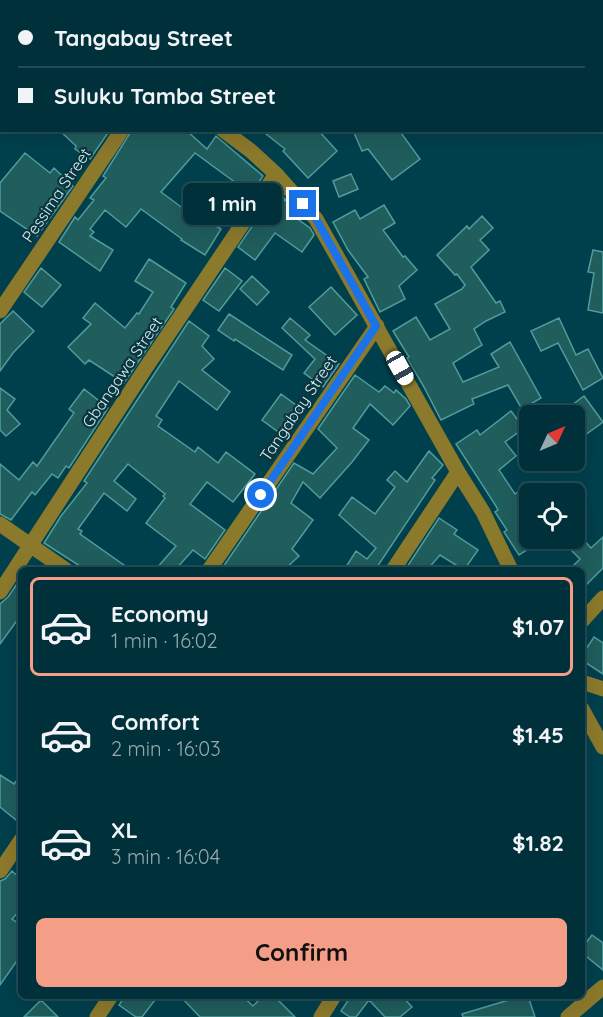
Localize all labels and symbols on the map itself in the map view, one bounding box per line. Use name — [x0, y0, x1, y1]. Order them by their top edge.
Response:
street label: Pessima Street — [17, 144, 95, 246]
callout: 1 min — [183, 183, 282, 225]
route end — [289, 190, 316, 217]
street label: Gbangawa Street — [78, 313, 166, 431]
car — [383, 348, 417, 388]
street label: Tangabay Street — [255, 351, 341, 465]
north arrow — [519, 405, 585, 471]
route start — [247, 481, 274, 508]

